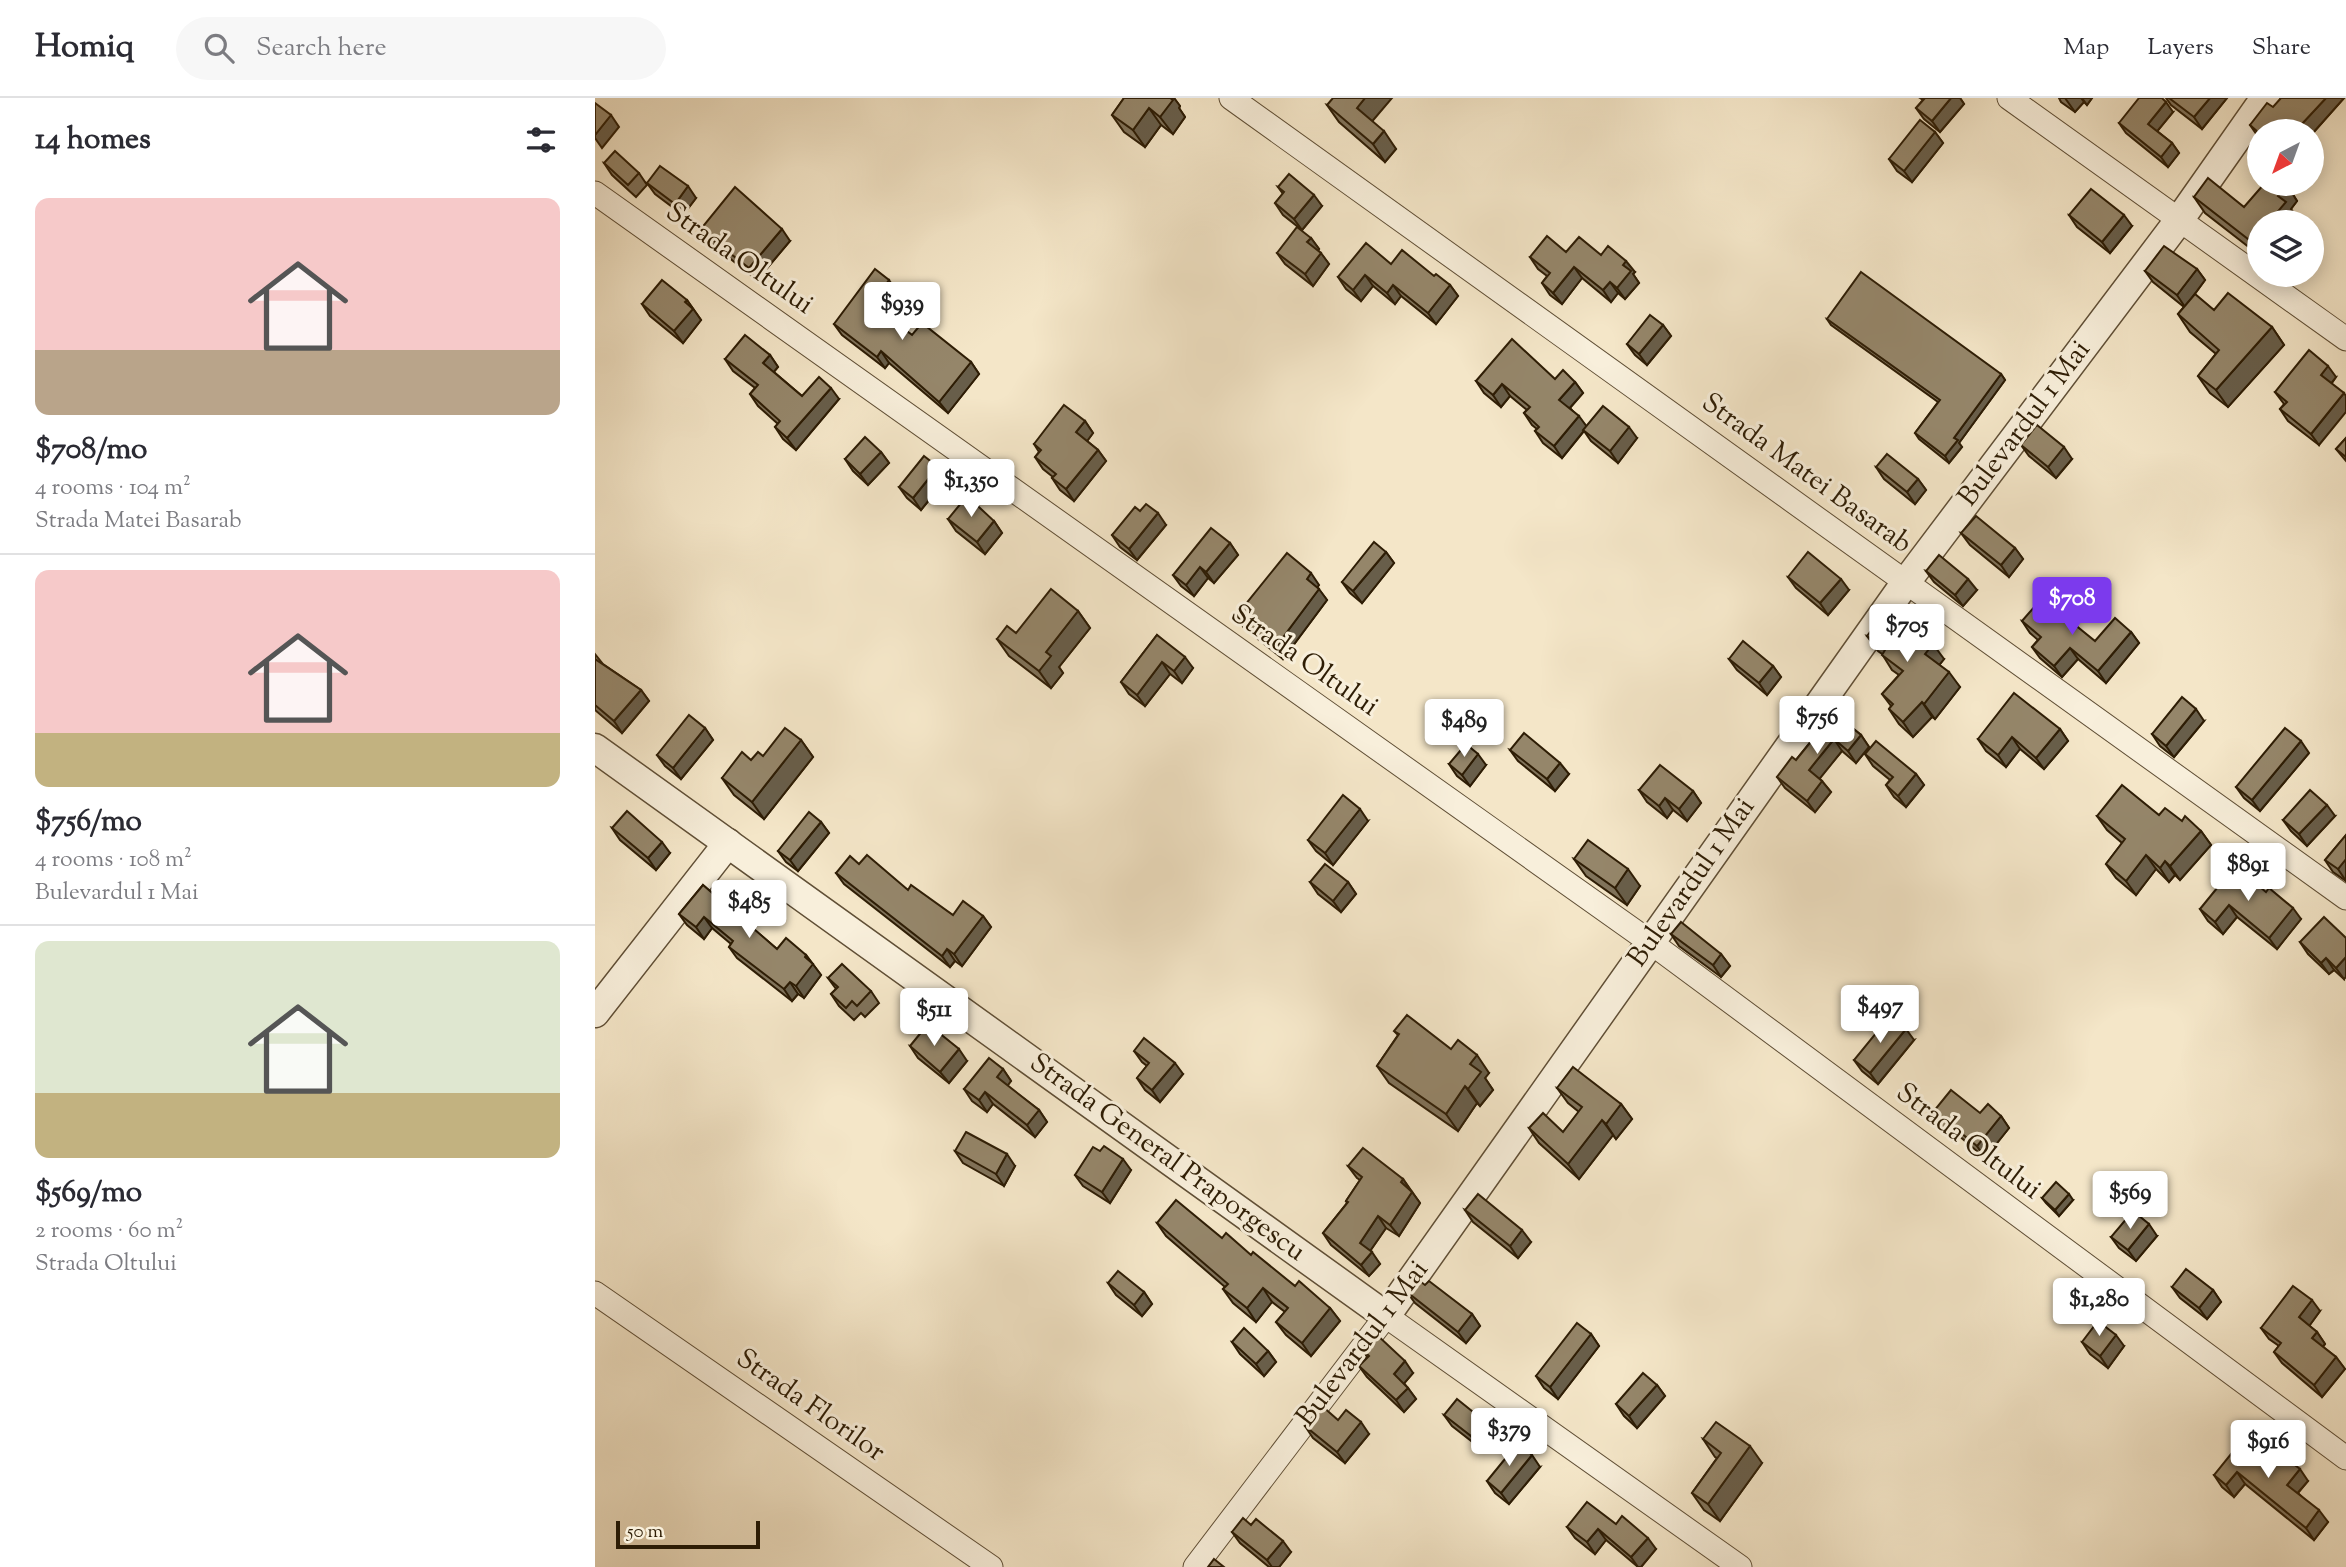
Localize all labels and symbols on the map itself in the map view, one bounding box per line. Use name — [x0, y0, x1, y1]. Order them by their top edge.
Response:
north arrow — [2247, 119, 2324, 196]
street label: Strada Oltului — [657, 193, 821, 325]
pin: $939 — [861, 282, 943, 342]
street label: Bulevardul 1 Mai — [1949, 332, 2101, 516]
street label: Strada Matei Basarab — [1693, 384, 1919, 564]
pin: $1,350 — [914, 460, 1028, 519]
pin: $708 — [2031, 578, 2113, 637]
street label: Strada Oltului — [1222, 595, 1386, 727]
pin: $705 — [1866, 604, 1948, 664]
pin: $756 — [1776, 696, 1858, 756]
pin: $489 — [1423, 700, 1505, 759]
street label: Bulevardul 1 Mai — [1619, 790, 1766, 976]
pin: $891 — [2207, 844, 2289, 903]
pin: $485 — [708, 880, 790, 940]
pin: $497 — [1839, 986, 1921, 1045]
pin: $511 — [893, 988, 975, 1048]
street label: Strada General Praporgescu — [1021, 1044, 1313, 1272]
street label: Strada Oltului — [1887, 1074, 2049, 1210]
pin: $569 — [2089, 1172, 2171, 1231]
street label: Bulevardul 1 Mai — [1287, 1252, 1439, 1436]
pin: $1,280 — [2042, 1278, 2156, 1338]
street label: Strada Florilor — [727, 1340, 893, 1473]
pin: $379 — [1468, 1408, 1550, 1468]
pin: $916 — [2227, 1420, 2309, 1480]
scale bar — [616, 1518, 759, 1550]

